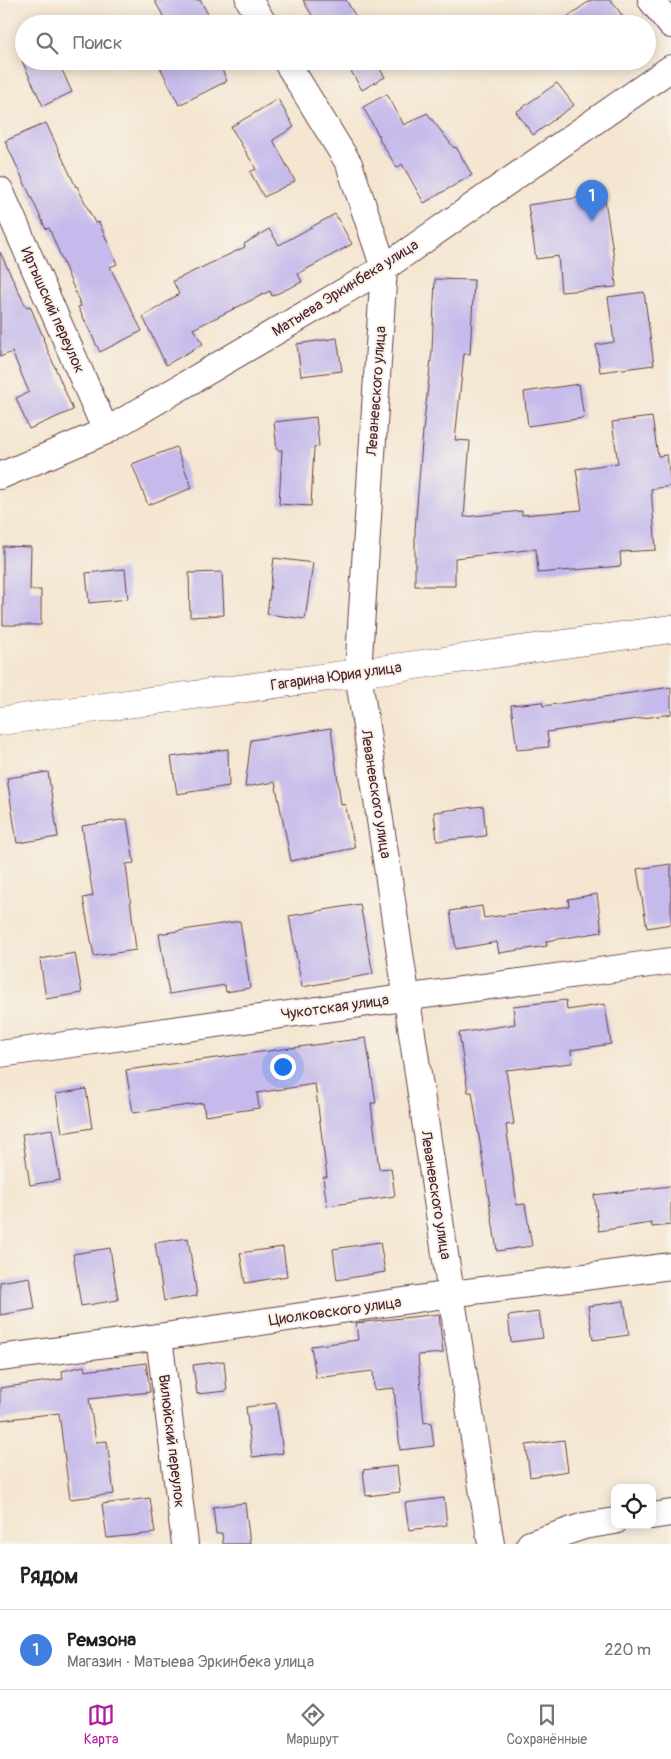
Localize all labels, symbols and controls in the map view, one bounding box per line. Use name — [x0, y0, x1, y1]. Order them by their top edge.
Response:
search box — [15, 15, 656, 70]
icon: search — [33, 29, 61, 57]
text: Поиск — [73, 31, 123, 55]
pin: 1 — [576, 180, 608, 221]
street label: Матыева Эркинбека улица — [268, 236, 422, 341]
street label: Иртышский переулок — [16, 244, 89, 376]
street label: Леваневского улица — [362, 325, 391, 458]
street label: Гагарина Юрия улица — [269, 658, 403, 695]
street label: Леваневского улица — [356, 727, 395, 860]
street label: Чукотская улица — [280, 991, 390, 1024]
your location — [270, 1054, 296, 1080]
street label: Леваневского улица — [416, 1128, 455, 1261]
street label: Циолковского улица — [268, 1293, 403, 1330]
street label: Вилюйский переулок — [154, 1373, 189, 1509]
map controls — [611, 1484, 656, 1529]
button: locate — [611, 1484, 656, 1529]
text: Рядом — [20, 1563, 78, 1590]
text: Ремзона — [67, 1628, 136, 1652]
text: 1 — [33, 1640, 39, 1660]
text: 220 m — [605, 1640, 651, 1660]
text: Магазин · Матыева Эркинбека улица — [67, 1652, 314, 1672]
tab: Карта — [84, 1701, 119, 1748]
tab: Маршрут — [286, 1701, 339, 1748]
tab: Сохранённые — [506, 1701, 587, 1748]

